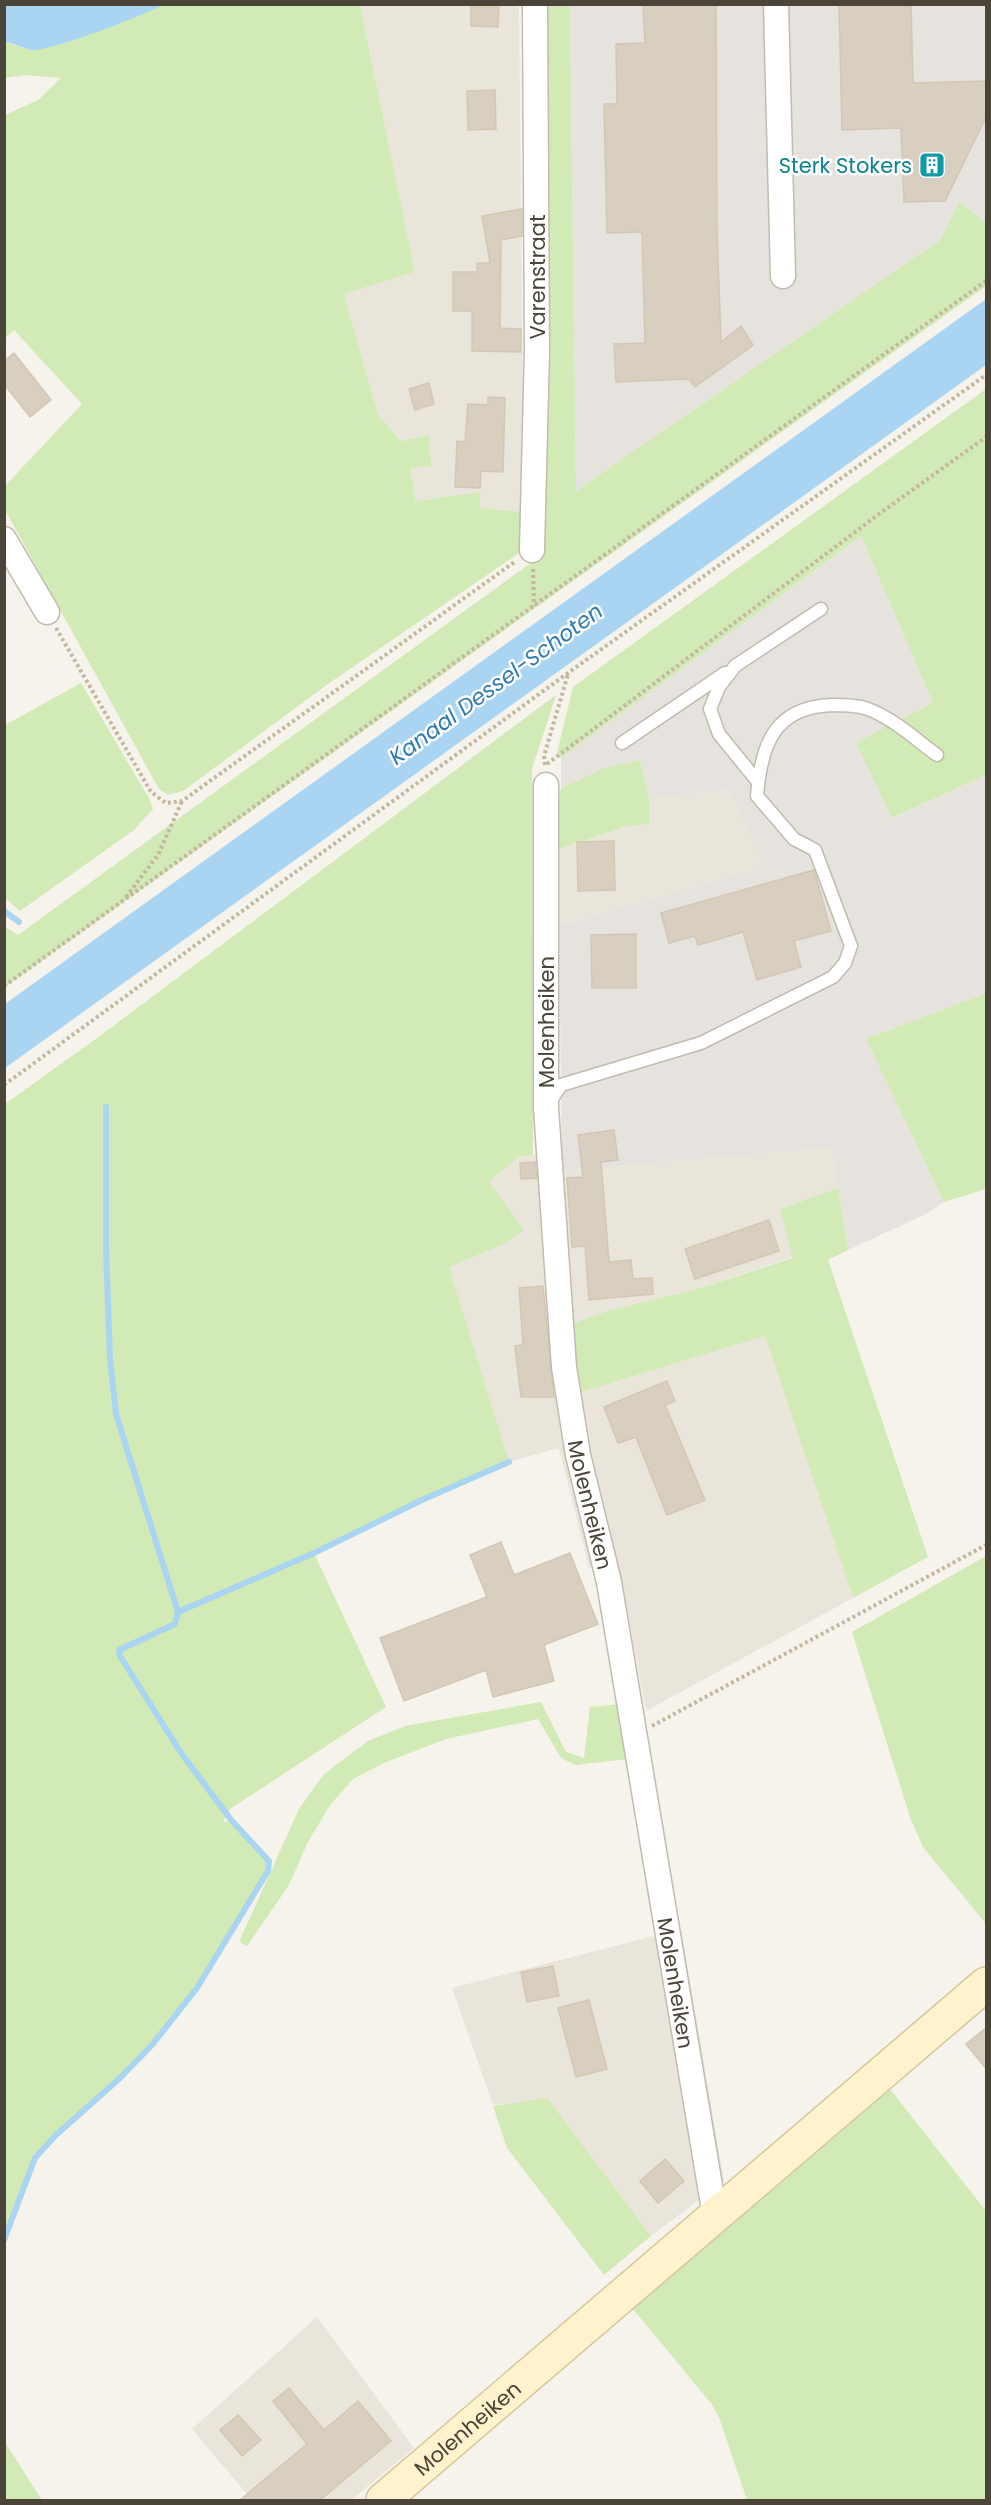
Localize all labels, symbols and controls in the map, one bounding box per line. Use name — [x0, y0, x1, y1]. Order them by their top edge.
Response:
building icon: Sterk Stokers — [917, 150, 947, 180]
place label: Sterk Stokers — [779, 151, 912, 180]
street label: Varenstraat — [523, 214, 552, 340]
water label: Kanaal Dessel-Schoten — [383, 596, 609, 772]
street label: Molenheiken — [532, 956, 561, 1088]
street label: Molenheiken — [561, 1438, 620, 1572]
street label: Molenheiken — [651, 1915, 701, 2051]
street label: Molenheiken — [408, 2374, 527, 2482]

